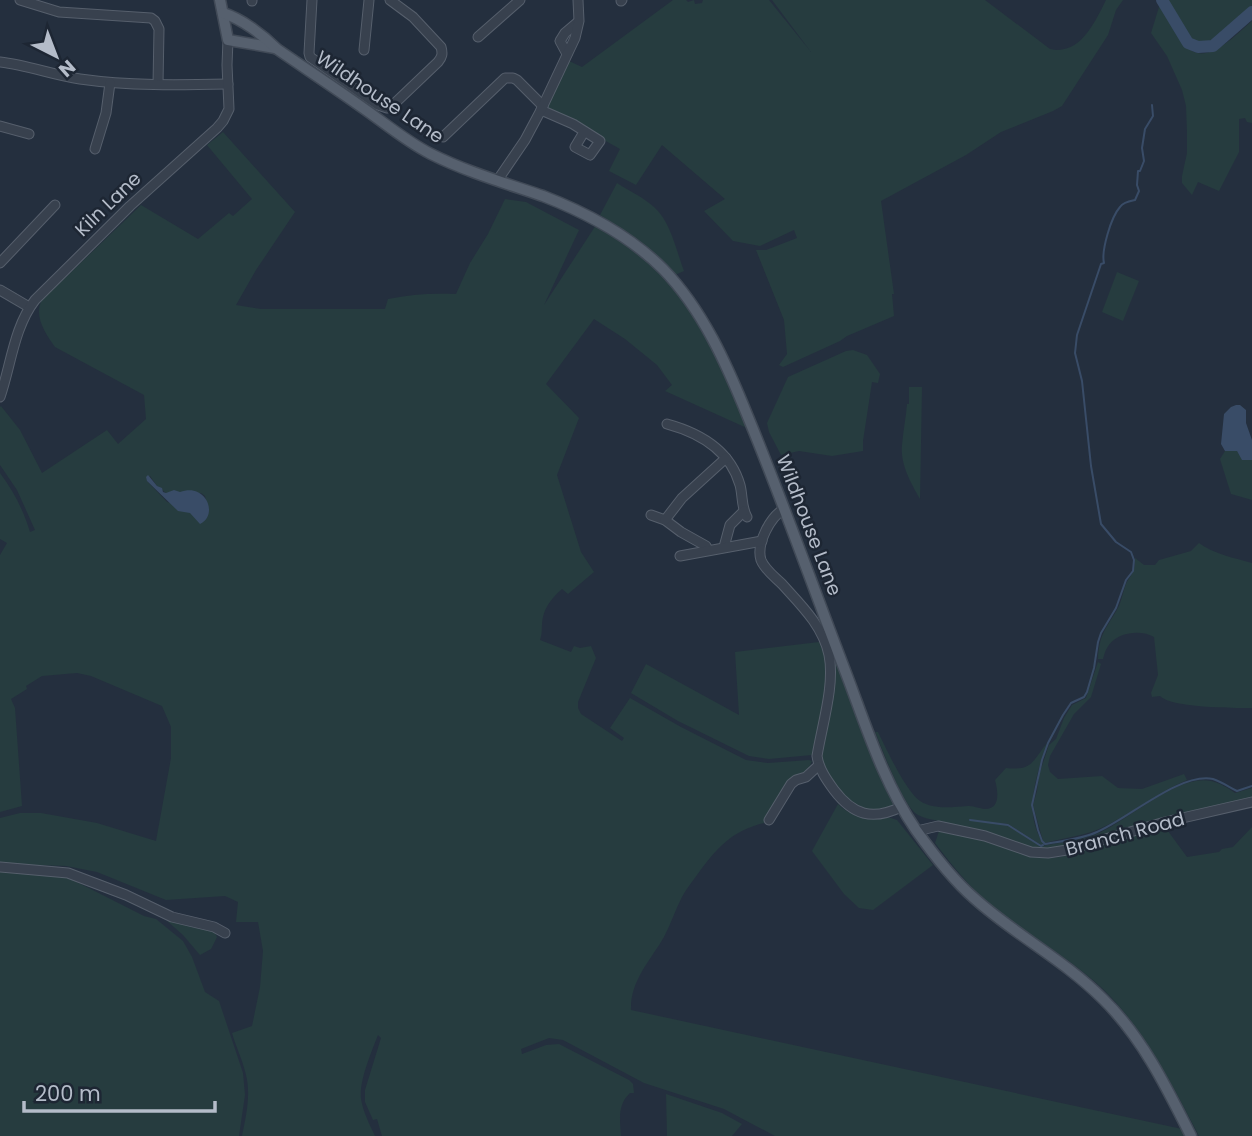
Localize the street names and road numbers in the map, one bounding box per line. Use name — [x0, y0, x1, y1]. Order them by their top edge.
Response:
street label: Wildhouse Lane — [311, 44, 449, 150]
street label: Kiln Lane — [69, 165, 147, 243]
street label: Wildhouse Lane — [770, 451, 848, 599]
street label: Branch Road — [1063, 805, 1187, 863]

